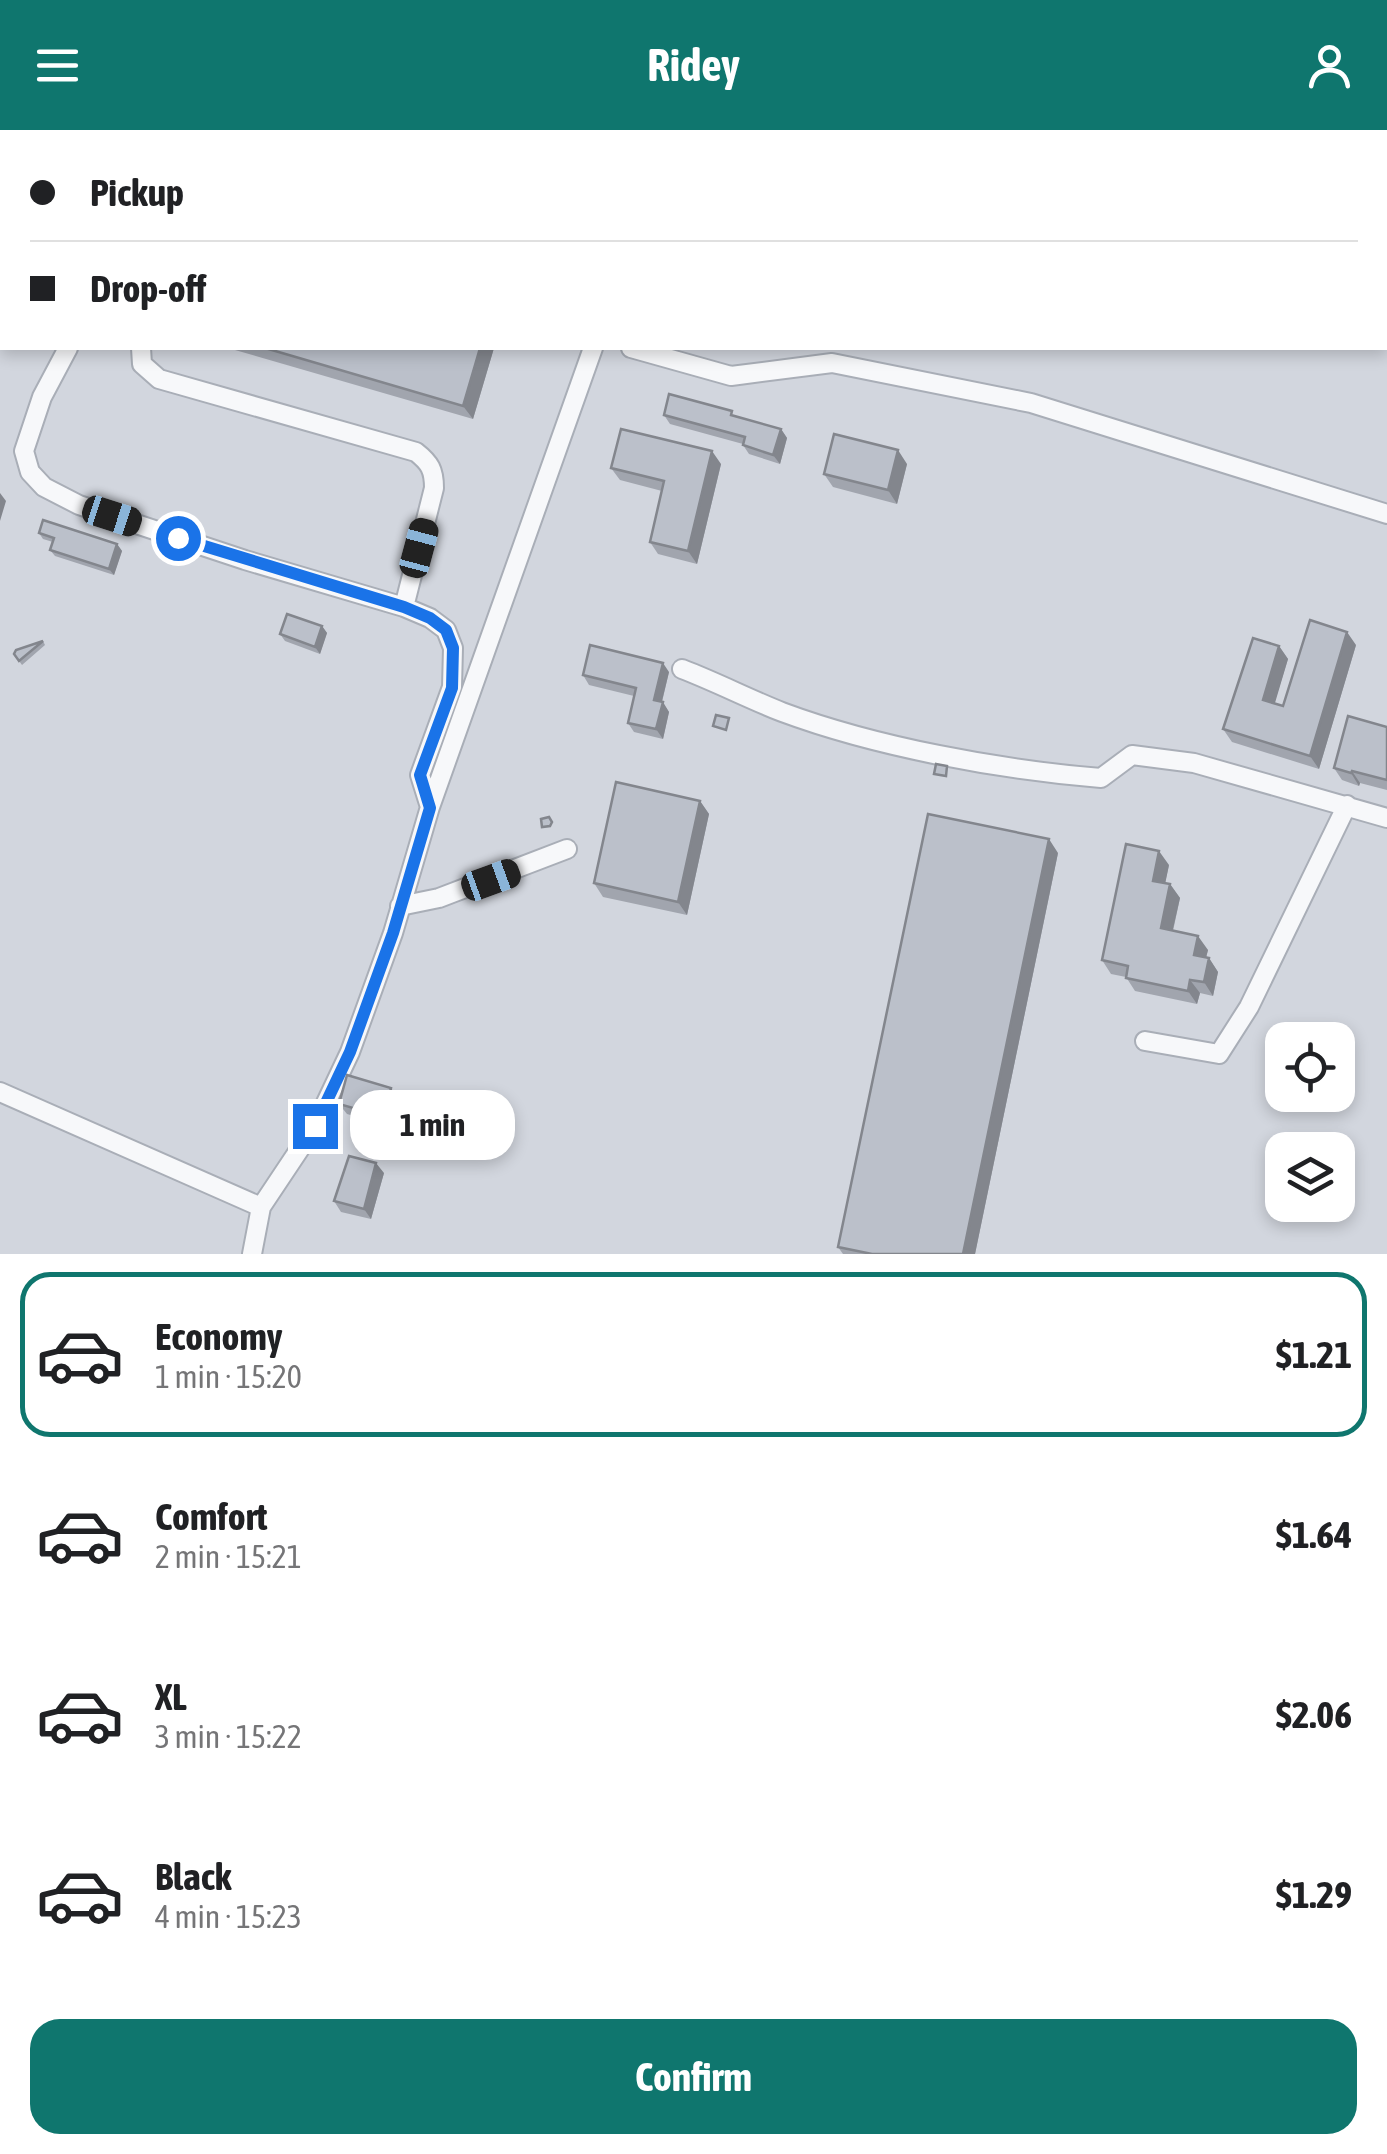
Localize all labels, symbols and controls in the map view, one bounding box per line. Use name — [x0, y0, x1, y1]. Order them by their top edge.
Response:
icon: menu — [30, 38, 85, 93]
icon: person — [1302, 38, 1357, 93]
text: Ridey — [647, 39, 740, 91]
text: Pickup — [90, 171, 184, 214]
text: Drop-off — [90, 267, 206, 310]
car — [79, 492, 145, 540]
car — [397, 515, 441, 581]
route start — [156, 516, 201, 561]
car — [458, 856, 524, 904]
map controls — [1265, 1022, 1355, 1222]
button: locate — [1265, 1022, 1355, 1112]
callout: 1 min — [350, 1091, 515, 1161]
route end — [293, 1104, 338, 1149]
text: 1 min — [400, 1106, 465, 1143]
button: layers — [1265, 1132, 1355, 1222]
icon: car — [35, 1310, 125, 1400]
text: Economy — [155, 1315, 282, 1358]
text: $1.21 — [1276, 1333, 1352, 1376]
text: 1 min · 15:20 — [155, 1358, 302, 1395]
icon: car — [35, 1490, 125, 1580]
text: Comfort — [155, 1495, 267, 1538]
text: $1.64 — [1276, 1513, 1352, 1556]
text: 2 min · 15:21 — [155, 1538, 302, 1575]
icon: car — [35, 1670, 125, 1760]
text: XL — [155, 1675, 187, 1718]
text: $2.06 — [1276, 1693, 1352, 1736]
text: 3 min · 15:22 — [155, 1718, 302, 1755]
icon: car — [35, 1850, 125, 1940]
text: Black — [155, 1855, 232, 1898]
text: $1.29 — [1276, 1873, 1352, 1916]
text: 4 min · 15:23 — [155, 1898, 302, 1935]
button: Confirm — [30, 2019, 1357, 2134]

